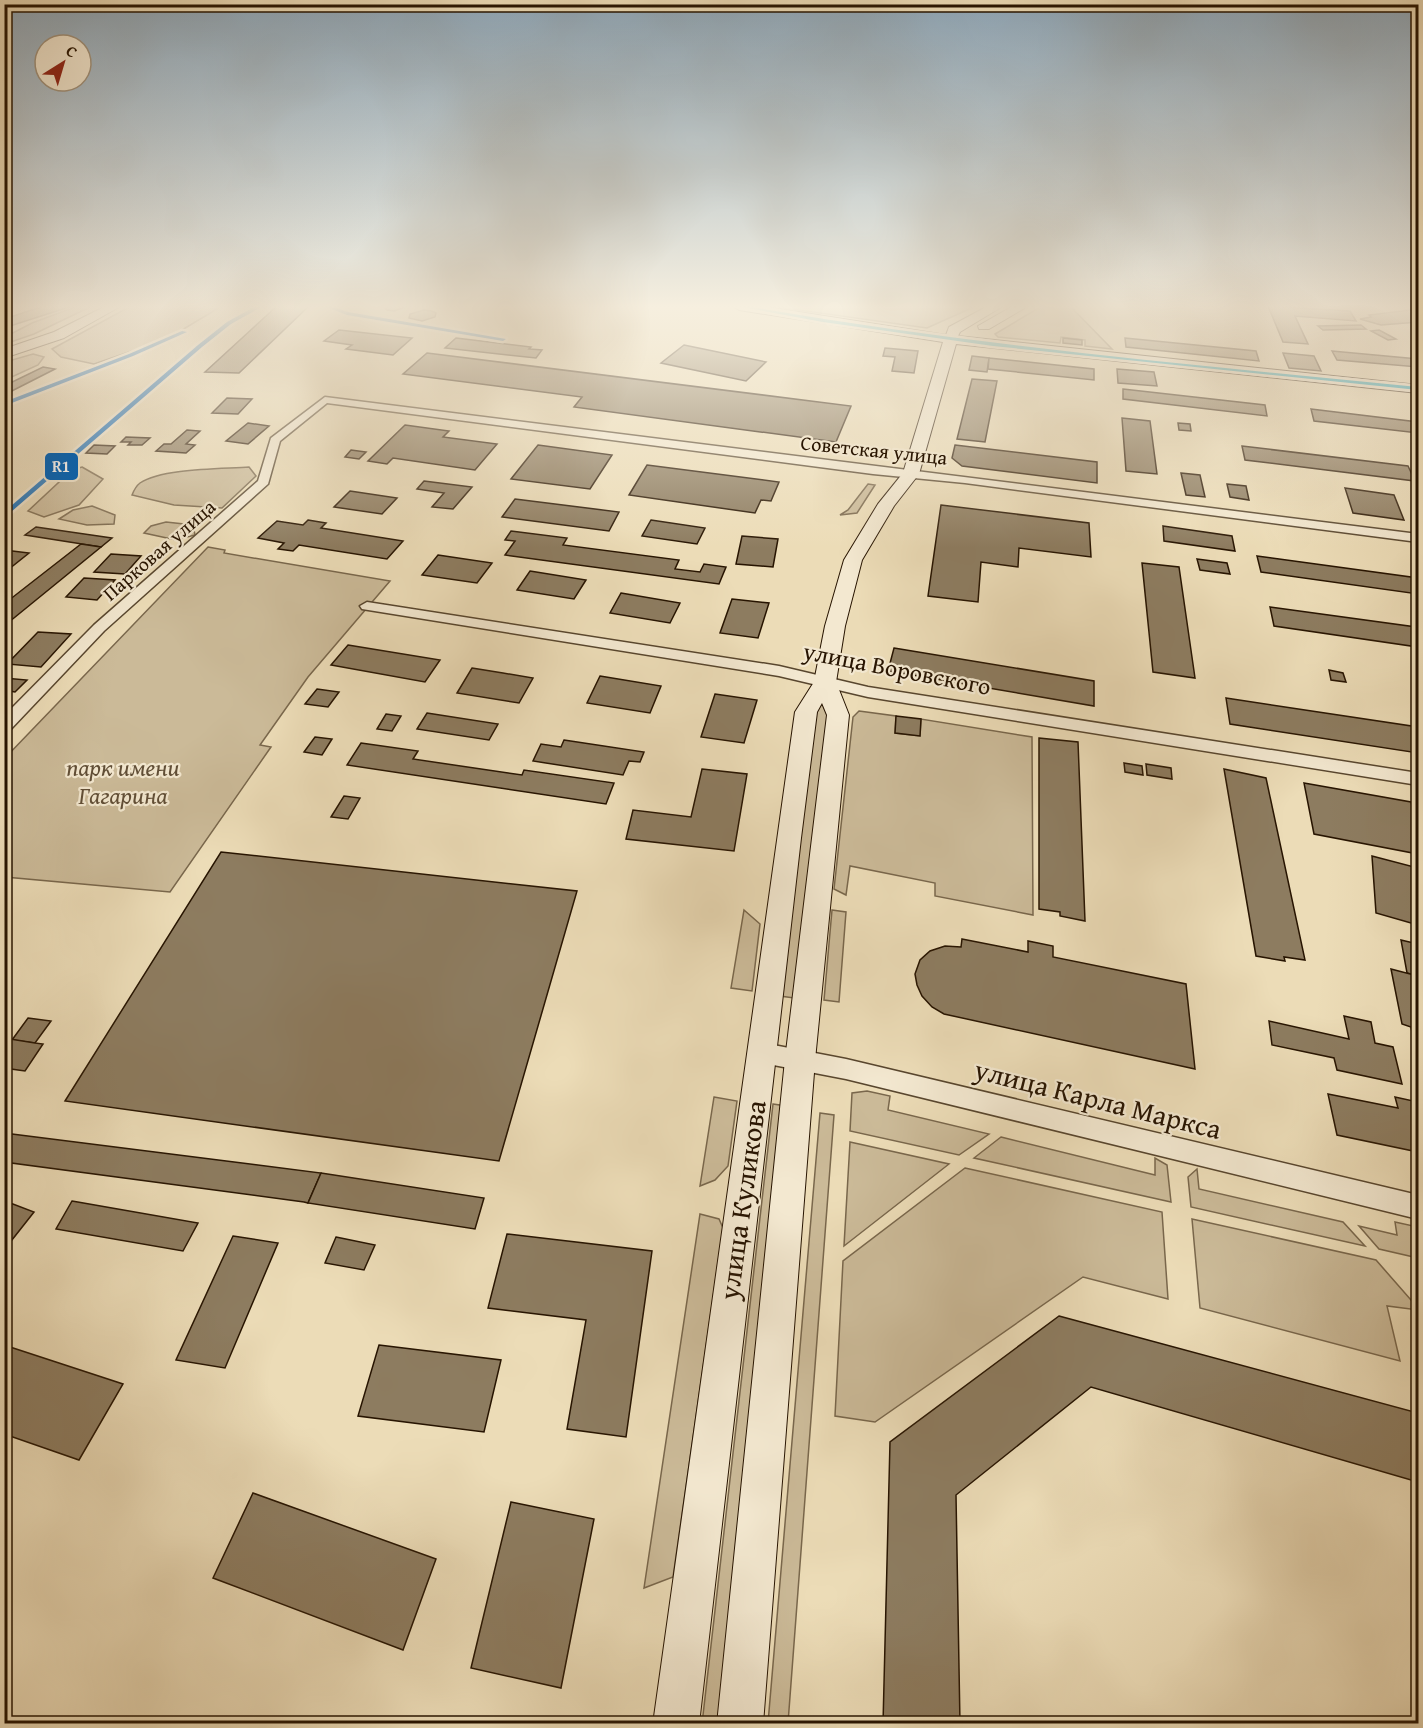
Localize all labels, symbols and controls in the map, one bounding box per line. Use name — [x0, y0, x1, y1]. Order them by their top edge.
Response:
north arrow — [33, 33, 93, 93]
text: С — [61, 39, 83, 63]
street label: Советская улица — [799, 427, 949, 472]
line badge: R1 — [44, 452, 79, 481]
text: R1 — [52, 454, 70, 478]
street label: Парковая улица — [96, 492, 222, 607]
street label: улица Воровского — [799, 633, 994, 704]
park label: парк имени Гагарина — [66, 750, 180, 813]
street label: улица Карла Маркса — [969, 1048, 1227, 1149]
street label: улица Куликова — [707, 1097, 776, 1303]

